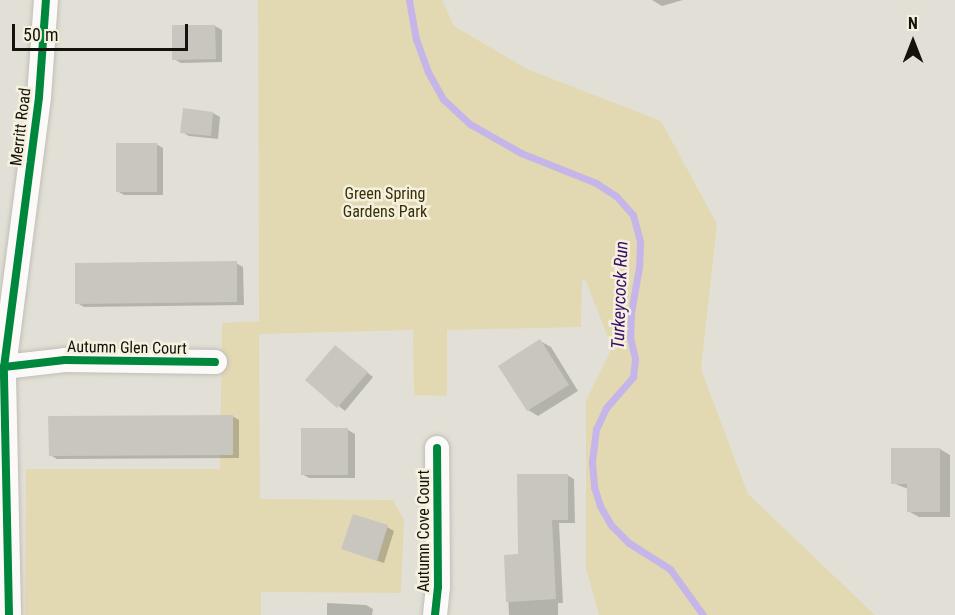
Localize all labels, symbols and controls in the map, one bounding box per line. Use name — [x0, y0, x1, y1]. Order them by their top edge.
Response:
scale bar — [15, 12, 190, 50]
north arrow — [883, 12, 943, 72]
text: N — [908, 14, 918, 33]
text: 50 m — [23, 24, 58, 45]
street label: Merritt Road — [7, 87, 35, 167]
park label: Green Spring Gardens Park — [343, 184, 427, 222]
water label: Turkeycock Run — [607, 241, 633, 349]
street label: Autumn Glen Court — [67, 337, 187, 359]
street label: Autumn Cove Court — [414, 470, 434, 592]

